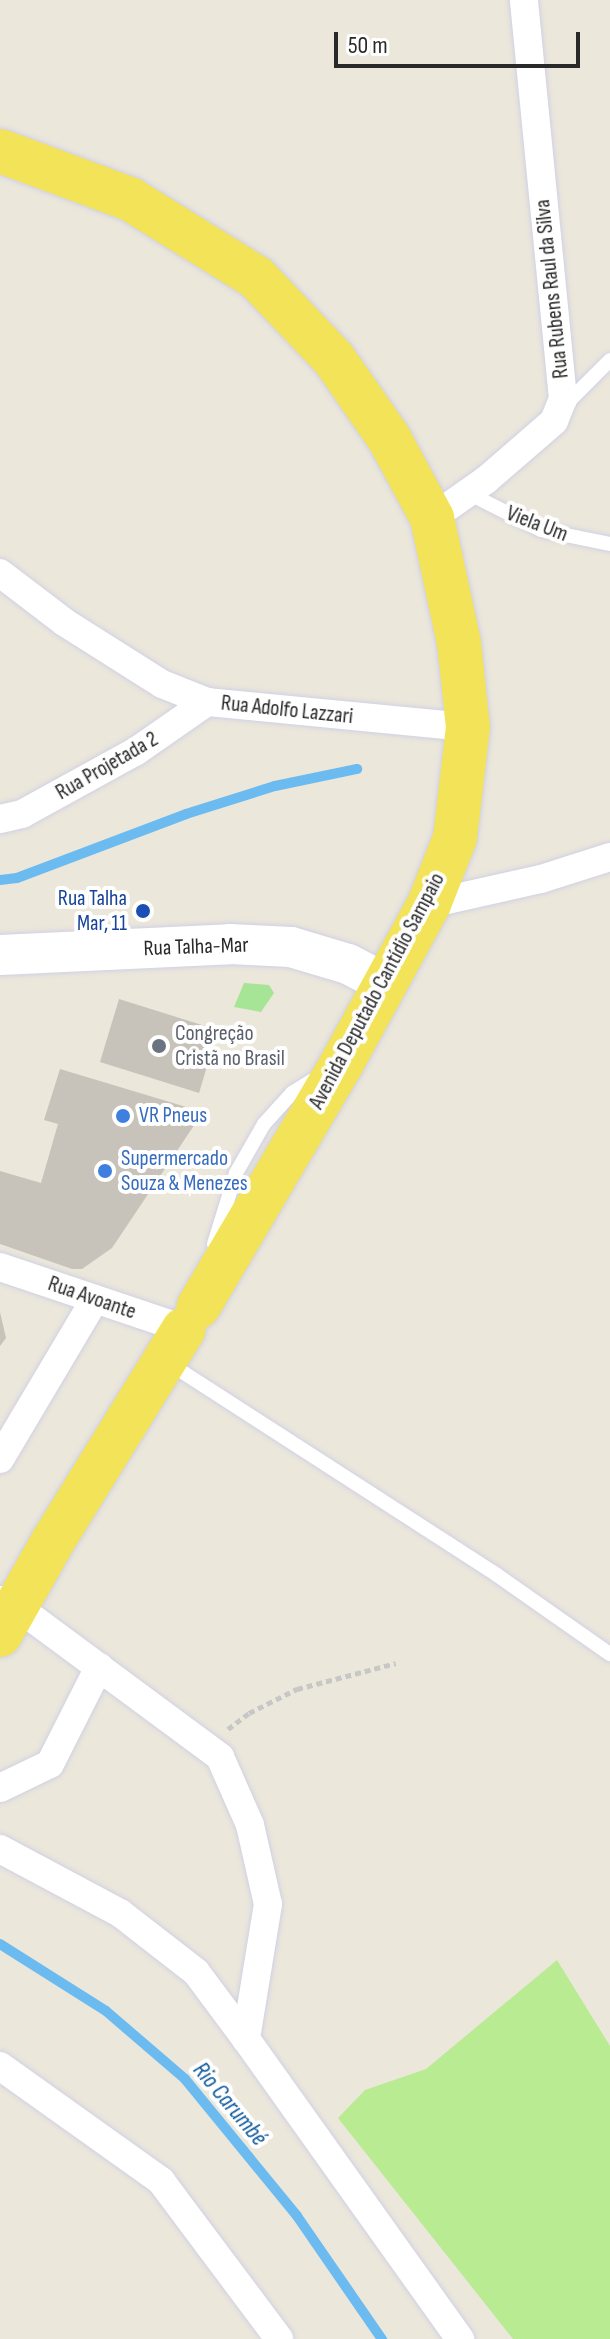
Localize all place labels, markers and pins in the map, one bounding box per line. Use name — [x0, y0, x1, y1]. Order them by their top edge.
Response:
place label: Rua Talha Mar, 11 — [58, 885, 127, 936]
marker: Rua Talha Mar, 11 — [134, 902, 152, 920]
place label: Congreção Cristã no Brasil — [175, 1020, 285, 1072]
marker: Congreção Cristã no Brasil — [150, 1037, 168, 1055]
place label: VR Pneus — [139, 1103, 207, 1129]
marker: VR Pneus — [114, 1107, 132, 1125]
place label: Supermercado Souza & Menezes — [121, 1145, 248, 1196]
marker: Supermercado Souza & Menezes — [96, 1162, 114, 1180]

